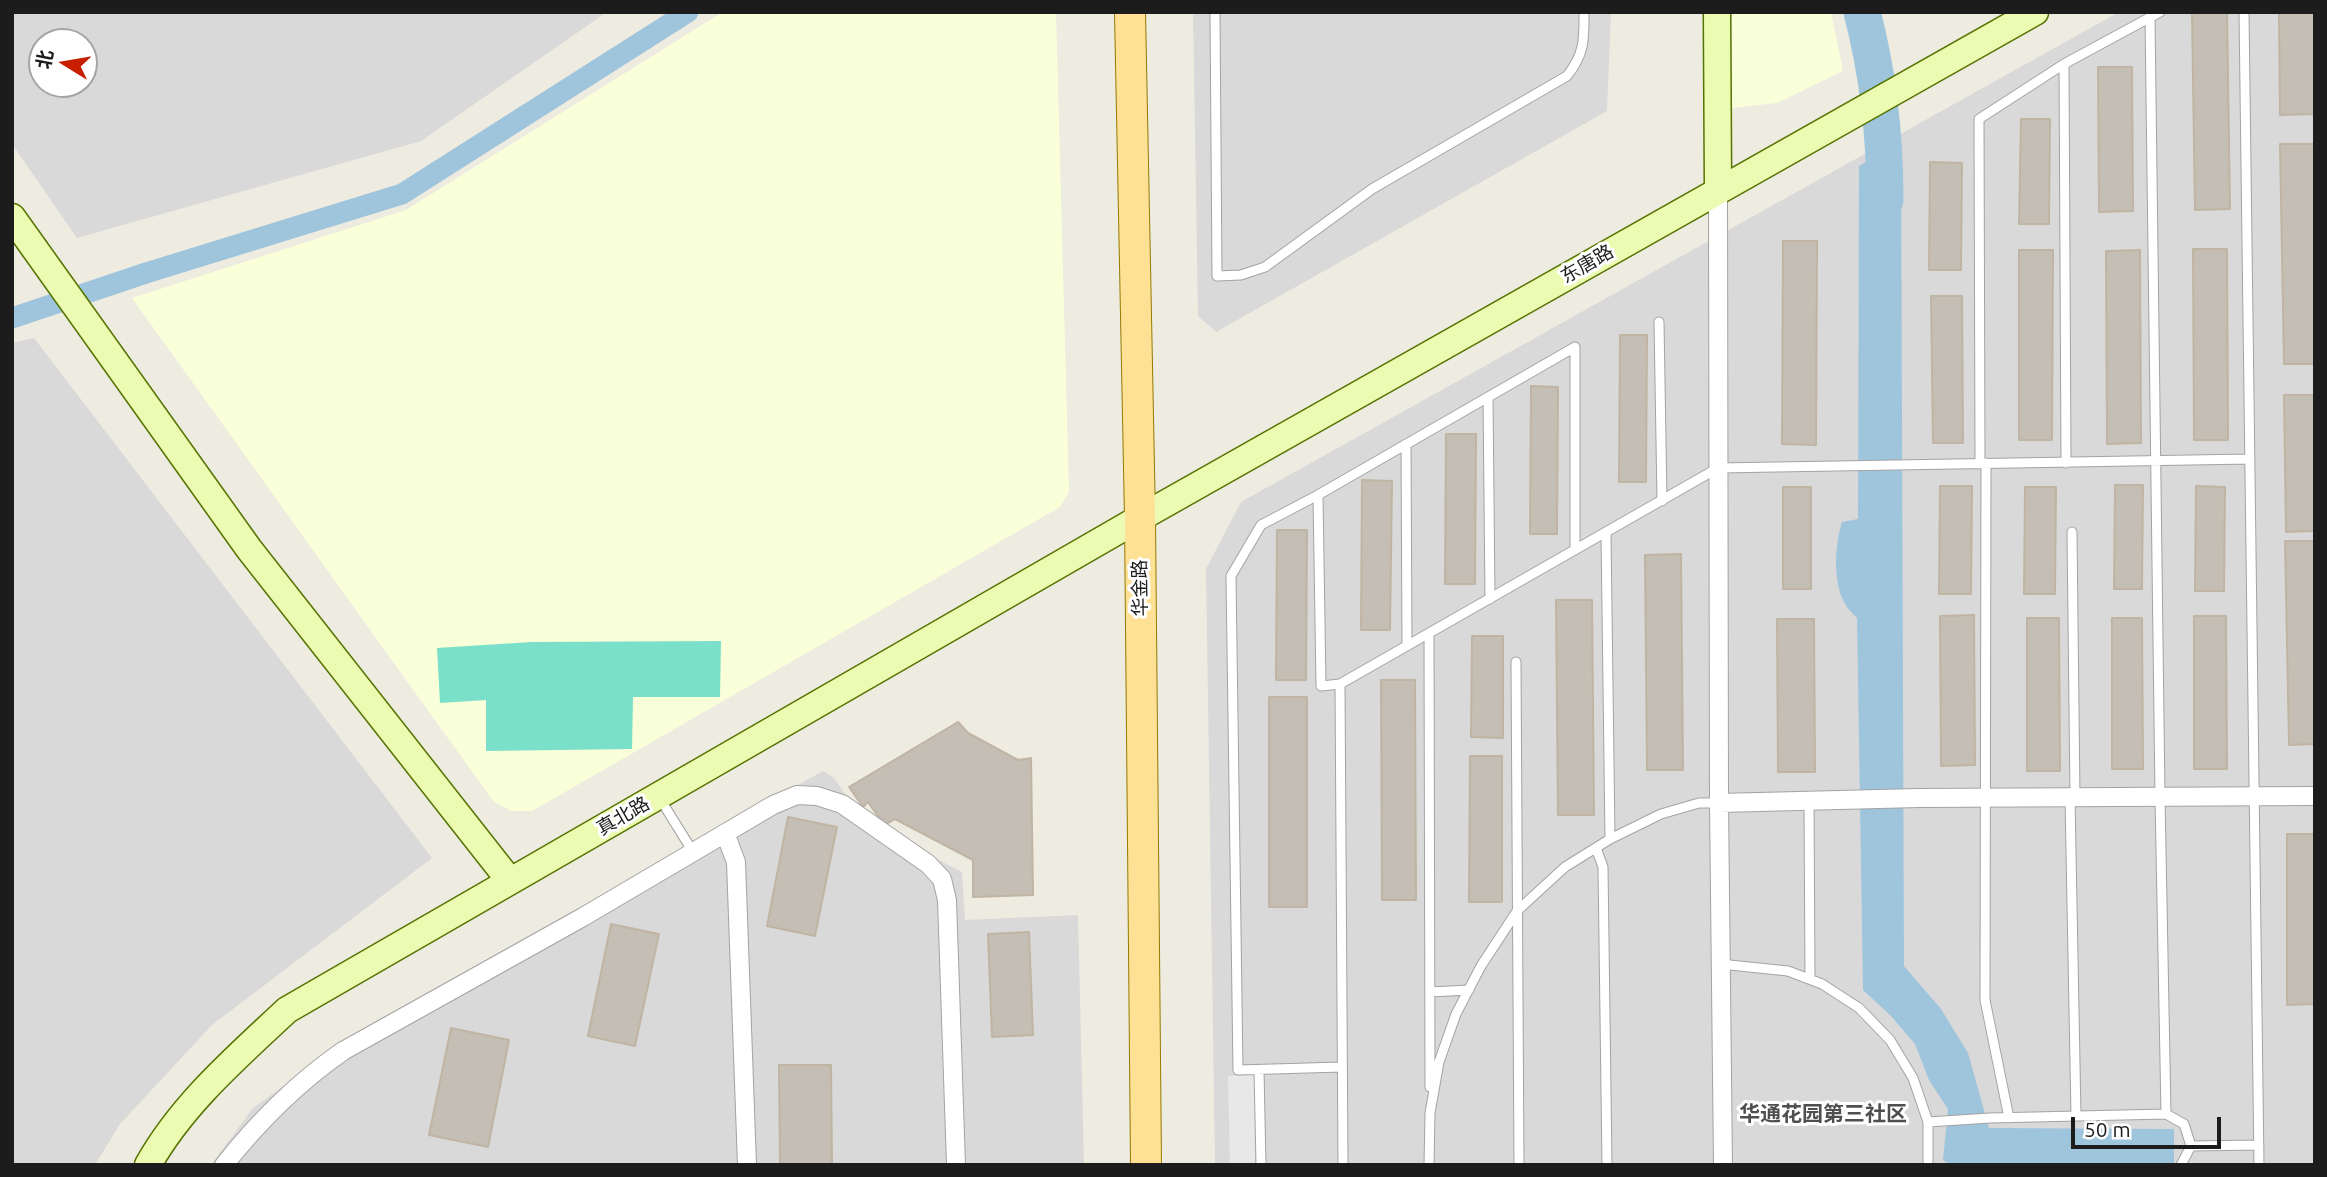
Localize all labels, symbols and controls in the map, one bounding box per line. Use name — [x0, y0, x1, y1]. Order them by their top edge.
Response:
north arrow — [28, 28, 98, 98]
text: 北 — [32, 48, 57, 71]
street label: 东唐路 — [1557, 240, 1617, 288]
street label: 华金路 — [1128, 559, 1152, 617]
street label: 真北路 — [593, 792, 653, 840]
district label: 华通花园第三社区 — [1739, 1101, 1907, 1127]
scale bar — [2075, 1104, 2226, 1148]
text: 50 m — [2084, 1117, 2131, 1141]

